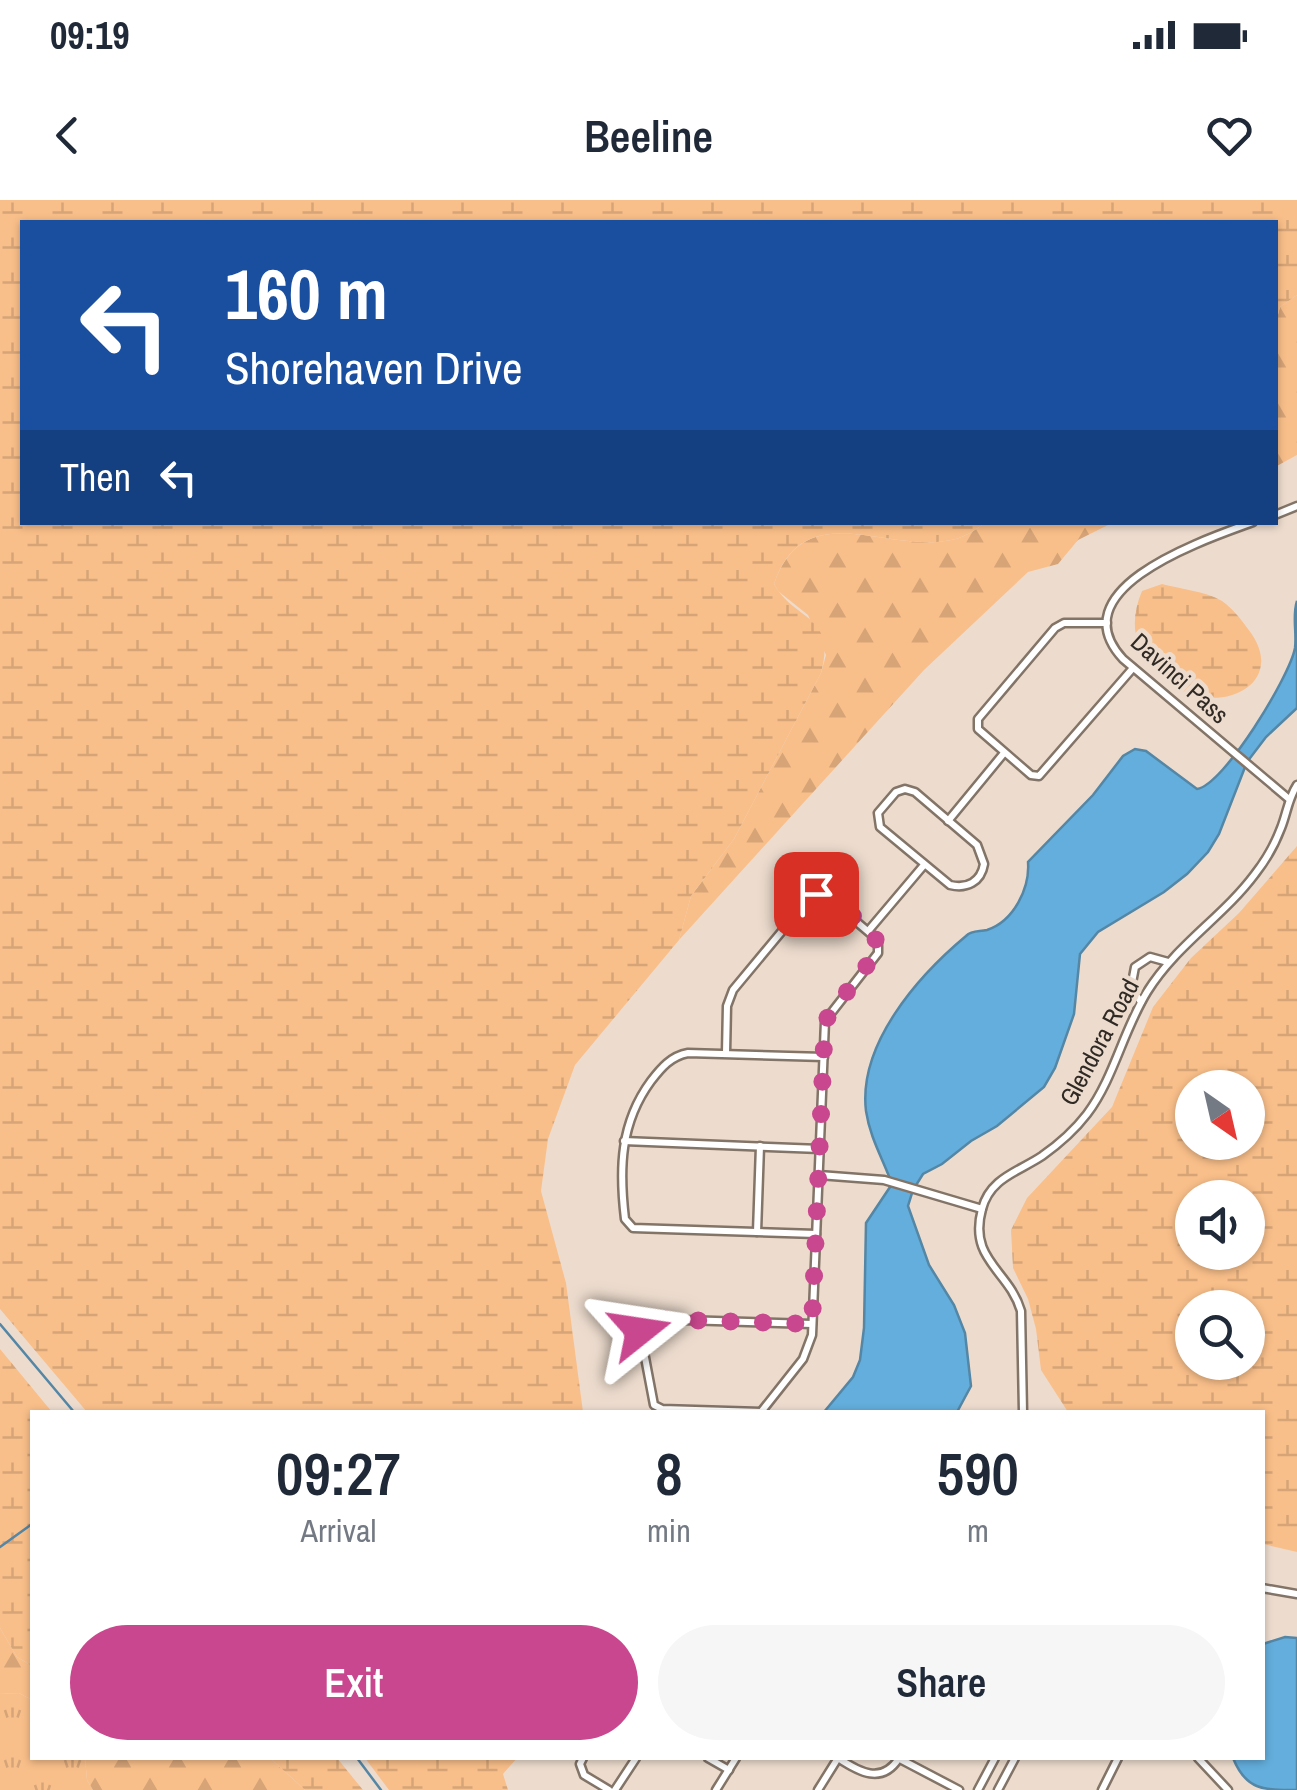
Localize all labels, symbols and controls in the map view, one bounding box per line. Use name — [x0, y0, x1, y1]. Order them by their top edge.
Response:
text: 09:19 — [50, 10, 130, 61]
text: Beeline — [584, 105, 713, 166]
icon: back — [40, 108, 95, 163]
icon: heart — [1202, 108, 1257, 163]
text: 160 m — [225, 247, 388, 341]
icon: left — [60, 260, 190, 390]
text: Shorehaven Drive — [225, 337, 522, 398]
icon: left — [151, 450, 206, 505]
text: Then — [60, 452, 131, 503]
street label: Davinci Pass — [1124, 625, 1236, 731]
pin — [774, 852, 859, 937]
icon: arrive — [789, 867, 844, 922]
street label: Glendora Road — [1051, 973, 1147, 1111]
north arrow — [1175, 1070, 1265, 1160]
map controls — [1175, 1070, 1265, 1380]
button: sound — [1175, 1180, 1265, 1270]
position arrow — [588, 1279, 692, 1383]
button: search — [1175, 1290, 1265, 1380]
text: 09:27 — [276, 1433, 401, 1514]
text: 8 — [655, 1433, 683, 1514]
text: 590 — [937, 1433, 1019, 1514]
text: Arrival — [301, 1509, 376, 1552]
text: min — [647, 1509, 691, 1552]
text: m — [967, 1509, 989, 1552]
button: Exit — [70, 1625, 638, 1740]
button: Share — [658, 1625, 1225, 1740]

